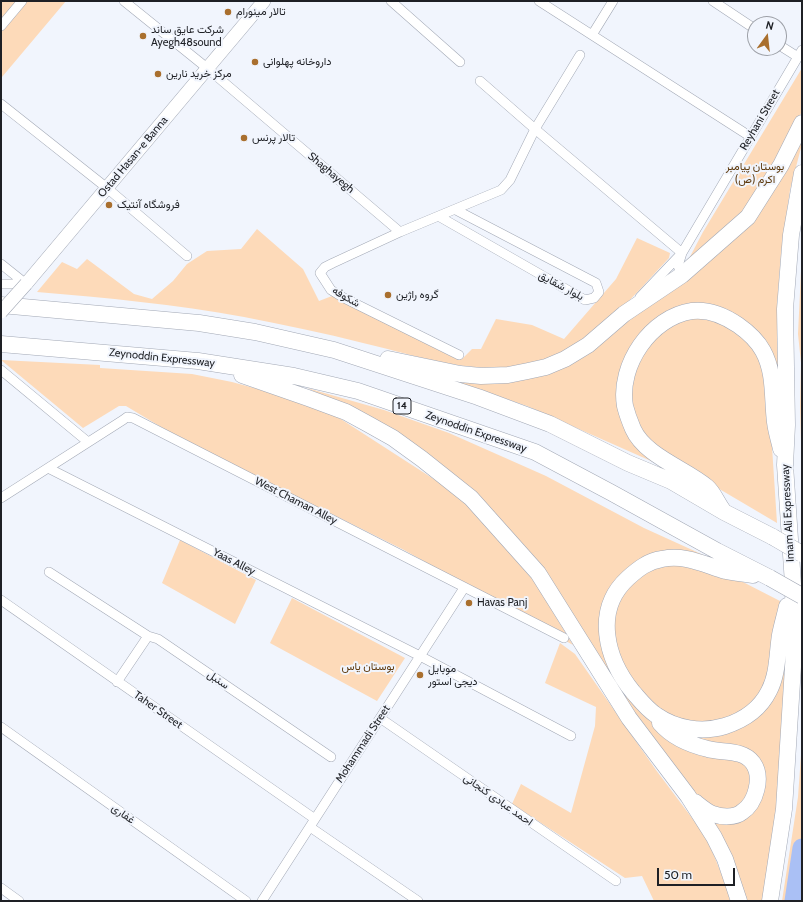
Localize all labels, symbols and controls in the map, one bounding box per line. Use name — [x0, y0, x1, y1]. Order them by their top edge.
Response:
place label: تالار مینورام — [236, 5, 286, 19]
marker: تالار مینورام — [223, 7, 233, 17]
north arrow — [747, 16, 787, 56]
text: N — [764, 18, 775, 33]
place label: شرکت عایق ساند Ayegh48sound — [151, 23, 224, 49]
marker: شرکت عایق ساند Ayegh48sound — [138, 31, 148, 41]
place label: داروخانه پهلوانی — [263, 55, 332, 69]
marker: داروخانه پهلوانی — [250, 57, 260, 67]
place label: مرکز خرید نارین — [166, 67, 232, 81]
marker: مرکز خرید نارین — [153, 69, 163, 79]
street label: Reyhani Street — [737, 87, 783, 153]
street label: Ostad Hasan-e Banna — [95, 114, 171, 200]
place label: تالار پرنس — [252, 131, 295, 145]
marker: تالار پرنس — [239, 133, 249, 143]
street label: Shaghayegh — [305, 150, 357, 196]
park label: بوستان پیامبر اکرم (ص) — [726, 160, 784, 186]
place label: فروشگاه آنتیک — [117, 198, 180, 212]
marker: فروشگاه آنتیک — [104, 200, 114, 210]
street label: بلوار شقایق — [536, 269, 586, 303]
street label: شکوفه — [330, 284, 362, 310]
place label: گروه راژین — [396, 288, 439, 302]
marker: گروه راژین — [383, 290, 393, 300]
street label: Zeynoddin Expressway — [108, 346, 216, 370]
road number: 14 — [393, 398, 411, 414]
street label: Zeynoddin Expressway — [424, 408, 528, 456]
street label: Imam Ali Expressway — [779, 464, 797, 562]
street label: West Chaman Alley — [253, 474, 339, 528]
street label: Yaas Alley — [210, 546, 258, 578]
place label: Havas Panj — [477, 596, 527, 610]
marker: Havas Panj — [464, 598, 474, 608]
park label: بوستان یاس — [341, 660, 395, 674]
place label: موبایل دیجی استور — [428, 662, 478, 688]
street label: سنبل — [205, 668, 231, 692]
marker: موبایل دیجی استور — [415, 670, 425, 680]
street label: Taher Street — [131, 688, 185, 732]
street label: Mohammadi Street — [333, 703, 393, 785]
street label: احمد عبادی کنجانی — [461, 771, 535, 829]
street label: غفاری — [109, 801, 137, 827]
scale bar — [659, 860, 737, 886]
text: 50 m — [664, 867, 692, 882]

